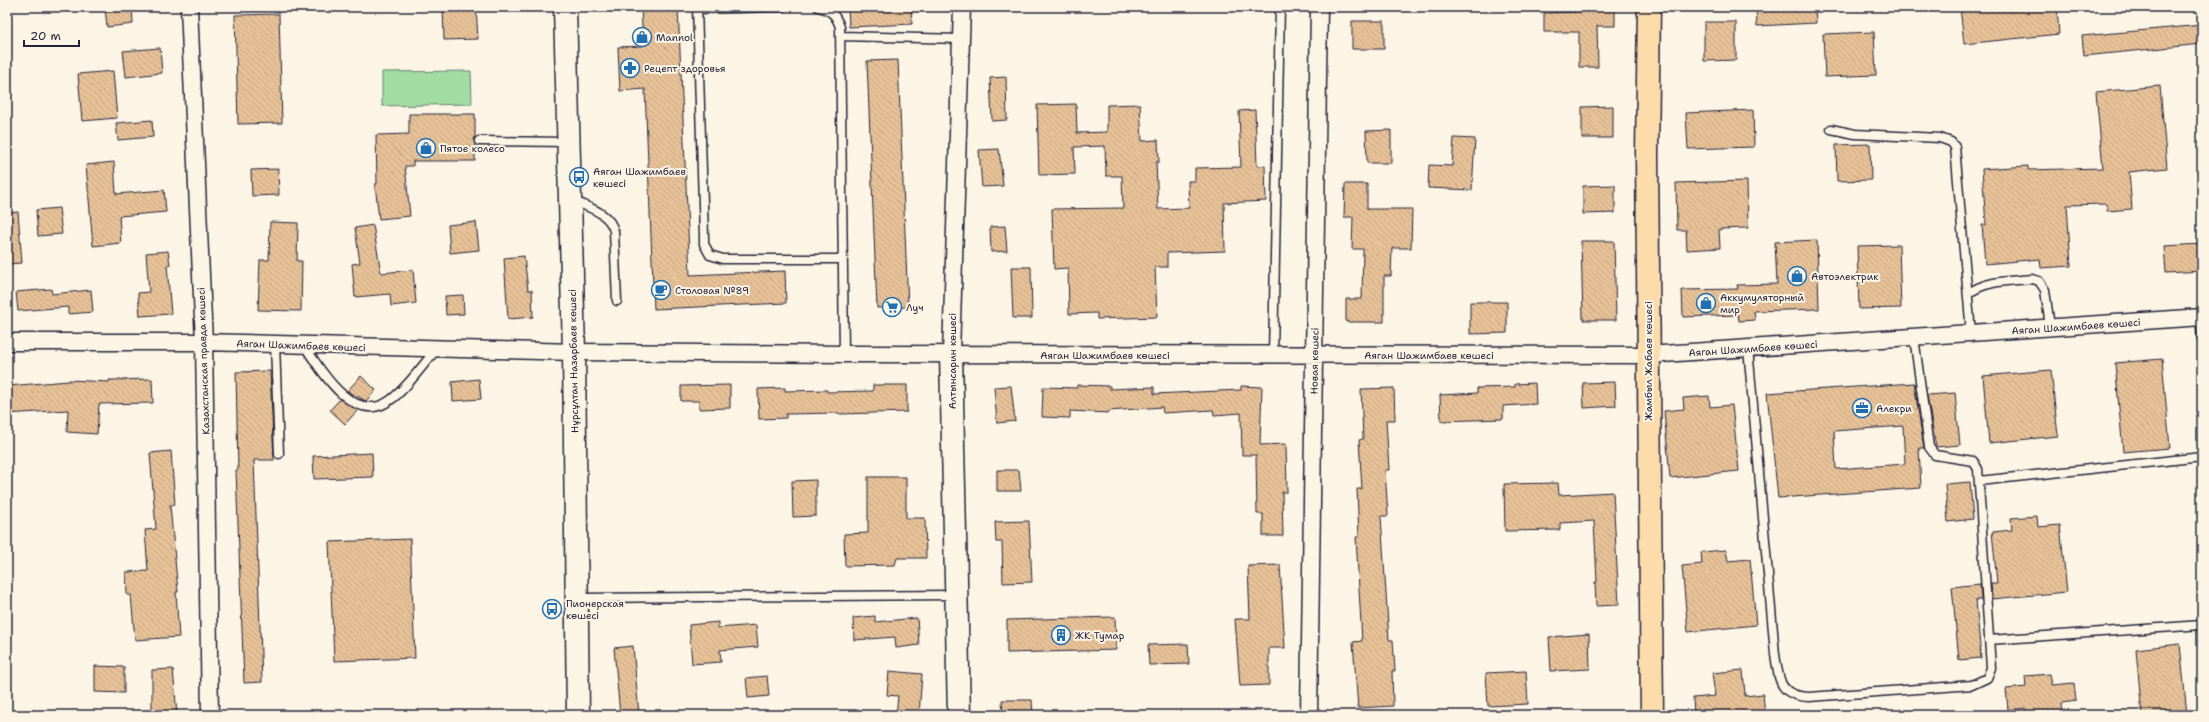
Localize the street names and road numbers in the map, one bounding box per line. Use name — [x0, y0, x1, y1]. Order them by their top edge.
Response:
street label: Казахстанская правда көшесі — [194, 287, 213, 435]
street label: Нұрсұлтан Назарбаев көшесі — [566, 289, 581, 433]
street label: Жамбыл Жабаев көшесі — [1642, 301, 1655, 421]
street label: Алтынсарин көшесі — [946, 313, 959, 409]
street label: Аяган Шажимбаев көшесі — [2011, 315, 2141, 337]
street label: Новая көшесі — [1307, 327, 1322, 395]
street label: Аяган Шажимбаев көшесі — [236, 337, 366, 354]
street label: Аяган Шажимбаев көшесі — [1688, 337, 1818, 359]
street label: Аяган Шажимбаев көшесі — [1040, 349, 1170, 362]
street label: Аяган Шажимбаев көшесі — [1364, 349, 1494, 362]

